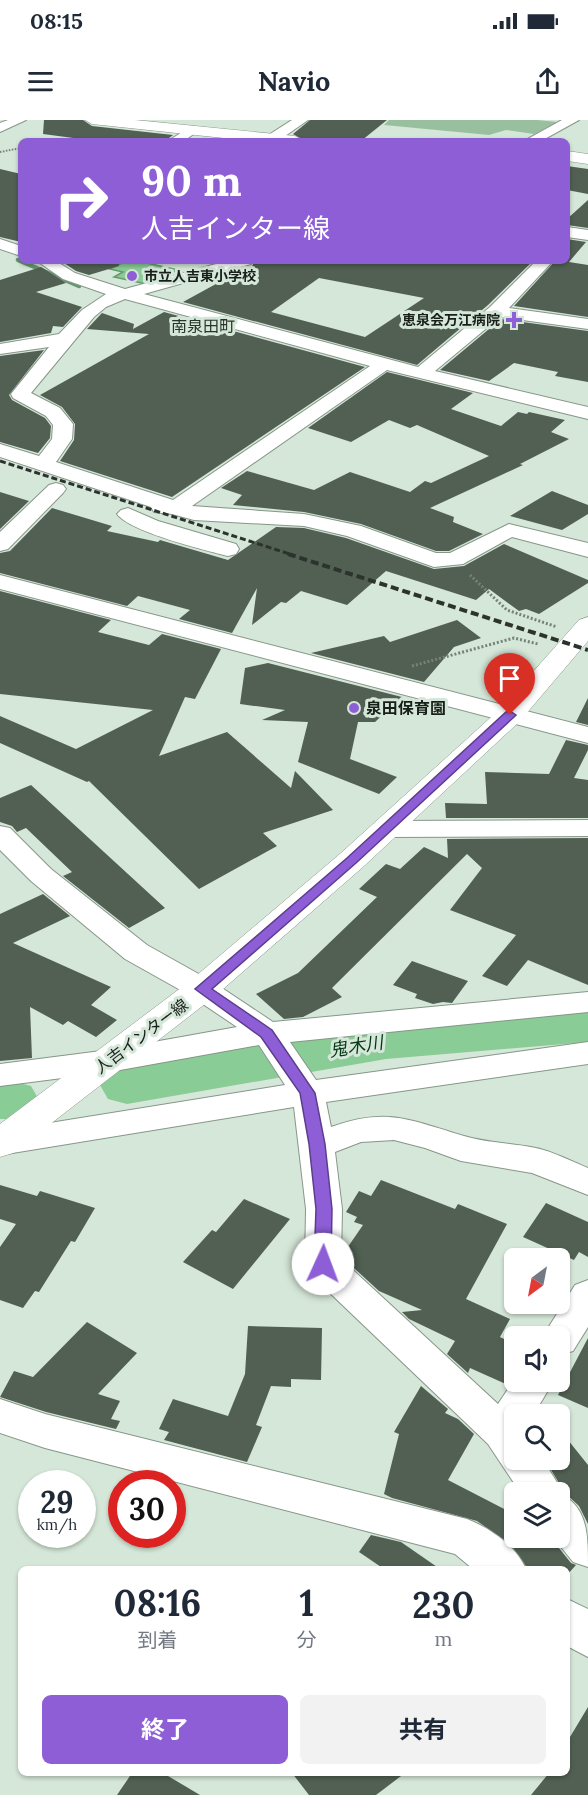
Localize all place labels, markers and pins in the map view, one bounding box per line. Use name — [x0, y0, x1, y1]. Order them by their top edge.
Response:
place label: 市立人吉東小学校 — [144, 267, 256, 285]
marker: 市立人吉東小学校 — [125, 269, 139, 283]
place label: 恵泉会万江病院 — [402, 311, 500, 329]
marker: 恵泉会万江病院 — [505, 311, 523, 329]
pin — [484, 653, 535, 715]
place label: 泉田保育園 — [366, 698, 446, 718]
marker: 泉田保育園 — [347, 701, 361, 715]

